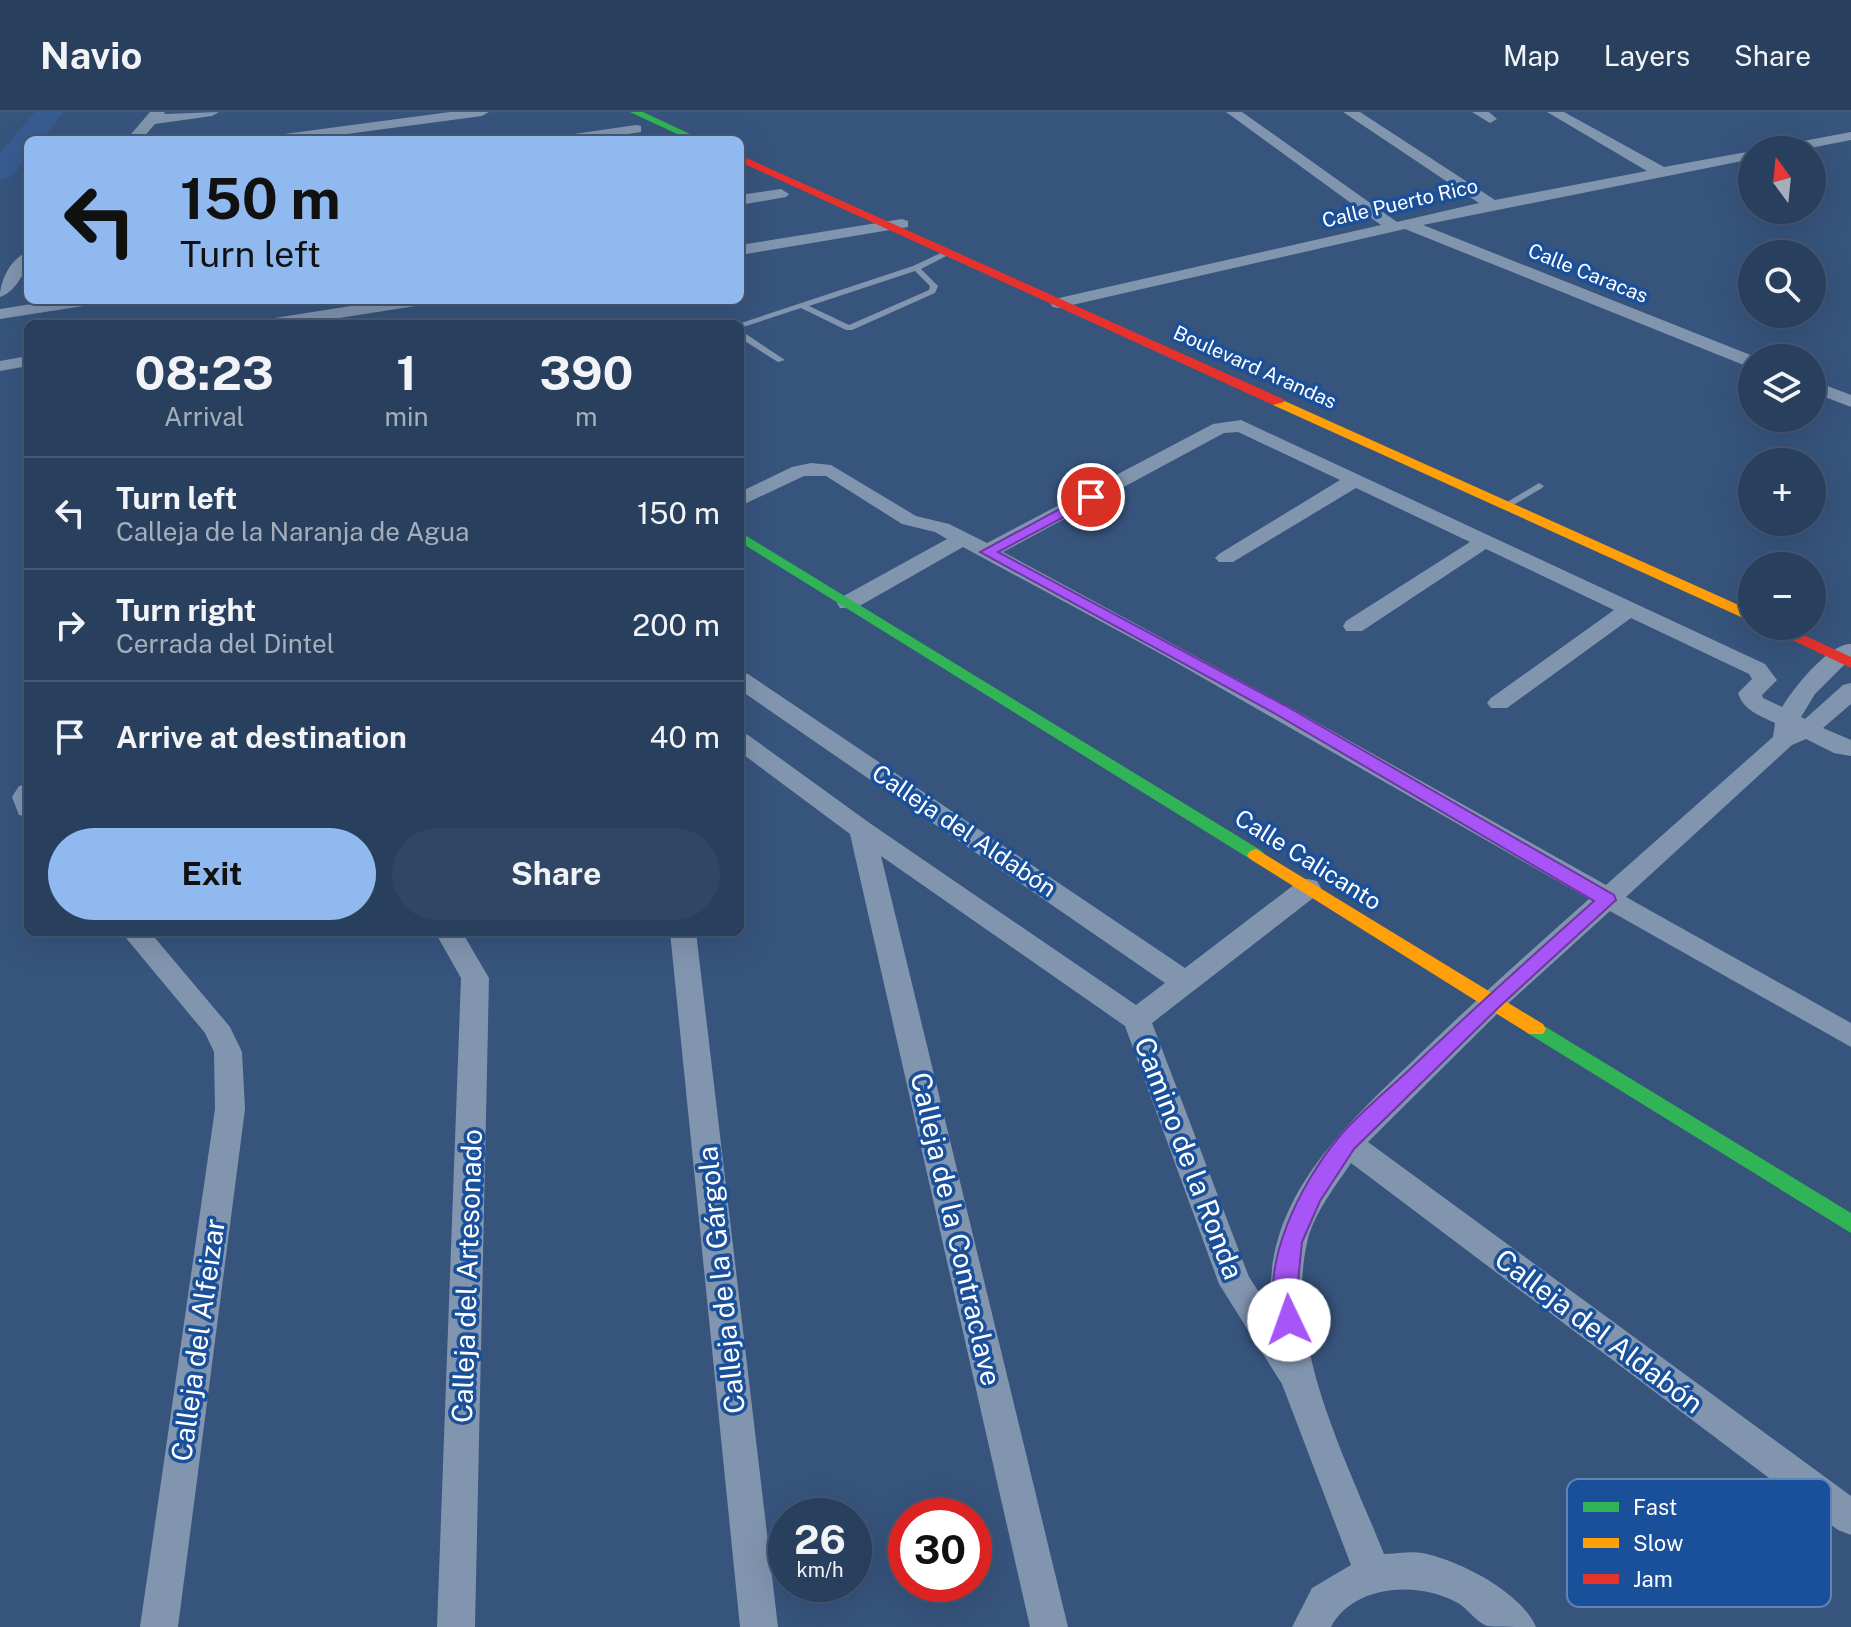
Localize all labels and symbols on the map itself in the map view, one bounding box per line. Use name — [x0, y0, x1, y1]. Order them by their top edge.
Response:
north arrow — [1738, 136, 1826, 224]
street label: Calle Puerto Rico — [1320, 173, 1480, 233]
street label: Calle Caracas — [1525, 238, 1651, 308]
street label: Boulevard Arandas — [1170, 320, 1340, 414]
pin — [1057, 463, 1125, 531]
street label: Calleja del Aldabón — [867, 758, 1062, 902]
street label: Calle Calicanto — [1230, 803, 1387, 915]
street label: Camino de la Ronda — [1128, 1032, 1251, 1284]
street label: Calleja de la Contraclave — [904, 1069, 1009, 1389]
street label: Calleja del Artesonado — [445, 1128, 488, 1424]
street label: Calleja de la Gárgola — [690, 1145, 751, 1415]
street label: Calleja del Alfeizar — [164, 1216, 231, 1463]
street label: Calleja del Aldabón — [1489, 1242, 1710, 1420]
position arrow — [1247, 1278, 1331, 1362]
legend — [1567, 1479, 1831, 1607]
text: Fast — [1633, 1494, 1677, 1520]
speed limit sign: 30 — [888, 1498, 992, 1602]
text: Slow — [1633, 1530, 1683, 1556]
text: Jam — [1633, 1566, 1673, 1592]

